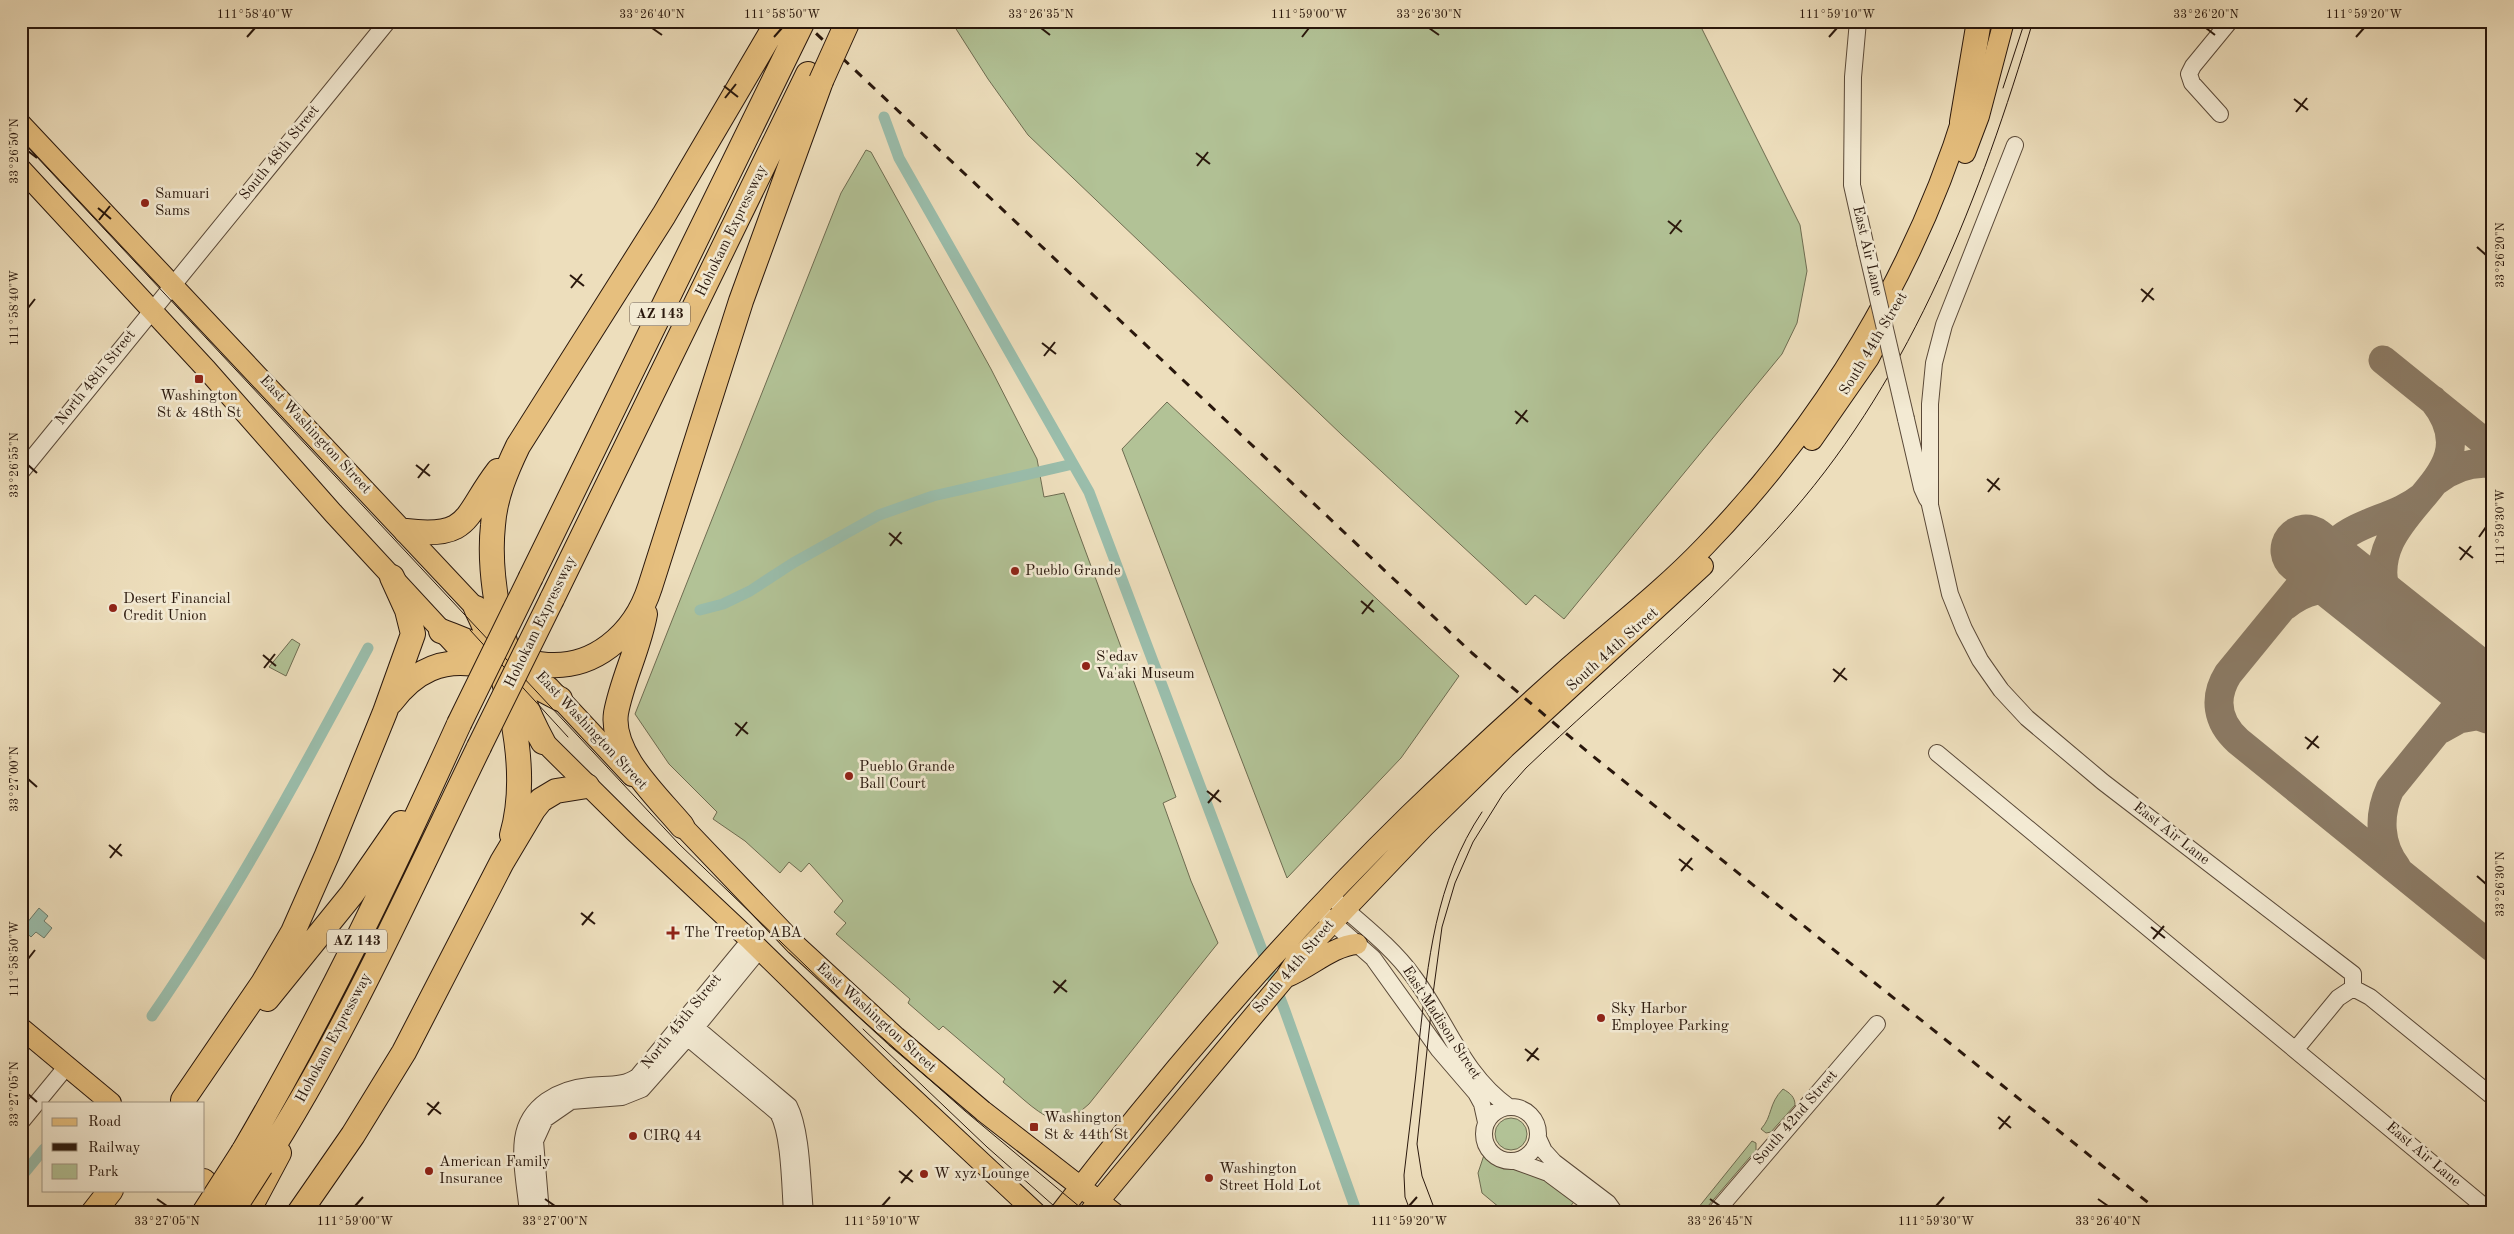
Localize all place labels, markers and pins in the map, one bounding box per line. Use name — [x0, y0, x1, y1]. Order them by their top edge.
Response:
place label: Samuari Sams — [155, 187, 209, 219]
marker: Samuari Sams — [139, 197, 151, 209]
marker: Washington St & 48th St — [193, 373, 205, 385]
place label: Washington St & 48th St — [157, 389, 241, 421]
place label: Pueblo Grande — [1025, 564, 1121, 579]
marker: Pueblo Grande — [1009, 565, 1021, 577]
place label: Desert Financial Credit Union — [123, 592, 230, 624]
marker: Desert Financial Credit Union — [107, 602, 119, 614]
place label: S'edav Va'aki Museum — [1096, 650, 1195, 682]
marker: S'edav Va'aki Museum — [1080, 660, 1092, 672]
place label: Pueblo Grande Ball Court — [859, 760, 955, 792]
marker: Pueblo Grande Ball Court — [843, 770, 855, 782]
marker: The Treetop ABA — [666, 926, 680, 940]
place label: The Treetop ABA — [684, 926, 803, 941]
place label: Sky Harbor Employee Parking — [1611, 1002, 1729, 1034]
marker: Sky Harbor Employee Parking — [1595, 1012, 1607, 1024]
place label: Washington St & 44th St — [1044, 1111, 1128, 1143]
marker: Washington St & 44th St — [1028, 1121, 1040, 1133]
place label: CIRQ 44 — [643, 1129, 702, 1144]
marker: CIRQ 44 — [627, 1130, 639, 1142]
place label: American Family Insurance — [439, 1155, 550, 1187]
place label: Washington Street Hold Lot — [1219, 1162, 1321, 1194]
marker: American Family Insurance — [423, 1165, 435, 1177]
place label: W xyz Lounge — [934, 1167, 1029, 1182]
marker: W xyz Lounge — [918, 1168, 930, 1180]
marker: Washington Street Hold Lot — [1203, 1172, 1215, 1184]

